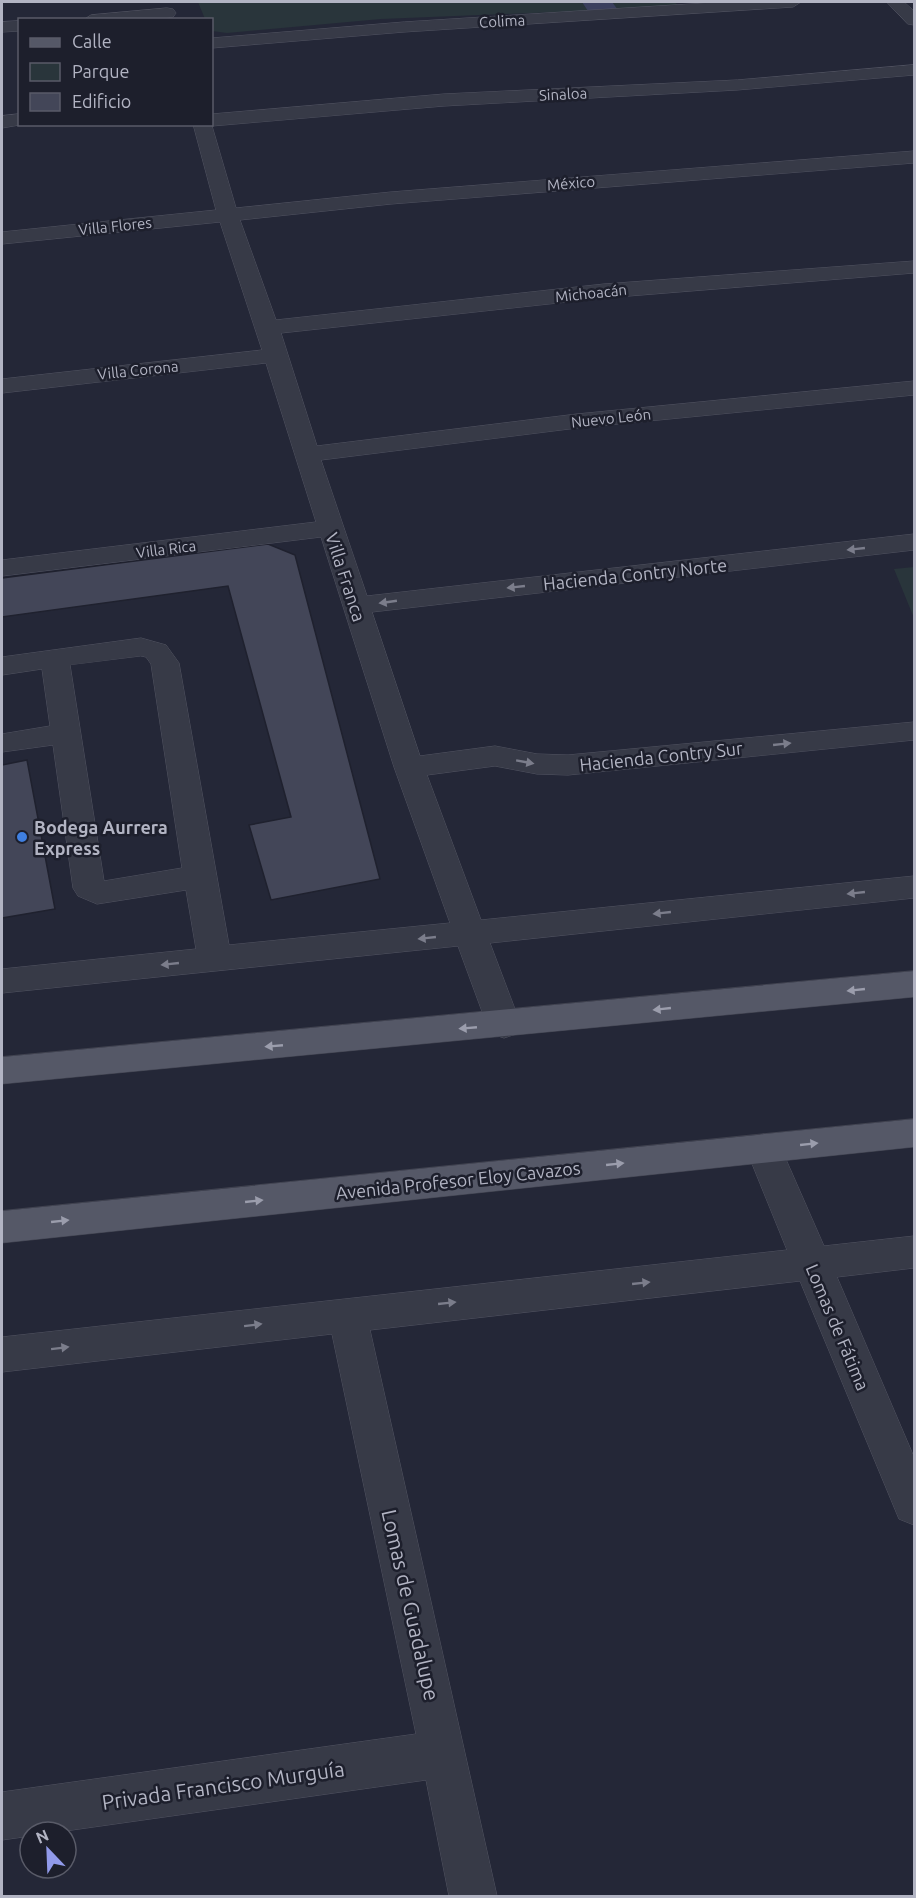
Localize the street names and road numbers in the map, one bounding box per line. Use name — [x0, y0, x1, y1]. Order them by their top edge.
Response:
street label: Colima — [478, 11, 526, 31]
street label: Sinaloa — [538, 84, 588, 104]
street label: México — [546, 172, 596, 194]
street label: Villa Flores — [77, 214, 153, 238]
street label: Michoacán — [554, 281, 628, 305]
street label: Villa Corona — [97, 357, 179, 383]
street label: Nuevo León — [570, 405, 652, 431]
street label: Villa Franca — [322, 530, 370, 624]
street label: Villa Rica — [135, 537, 197, 561]
street label: Hacienda Contry Norte — [542, 554, 728, 594]
street label: Hacienda Contry Sur — [578, 737, 744, 775]
street label: Avenida Profesor Eloy Cavazos — [335, 1157, 581, 1203]
street label: Lomas de Fátima — [802, 1261, 874, 1393]
street label: Lomas de Guadalupe — [377, 1507, 445, 1703]
street label: Privada Francisco Murguía — [100, 1756, 346, 1814]

